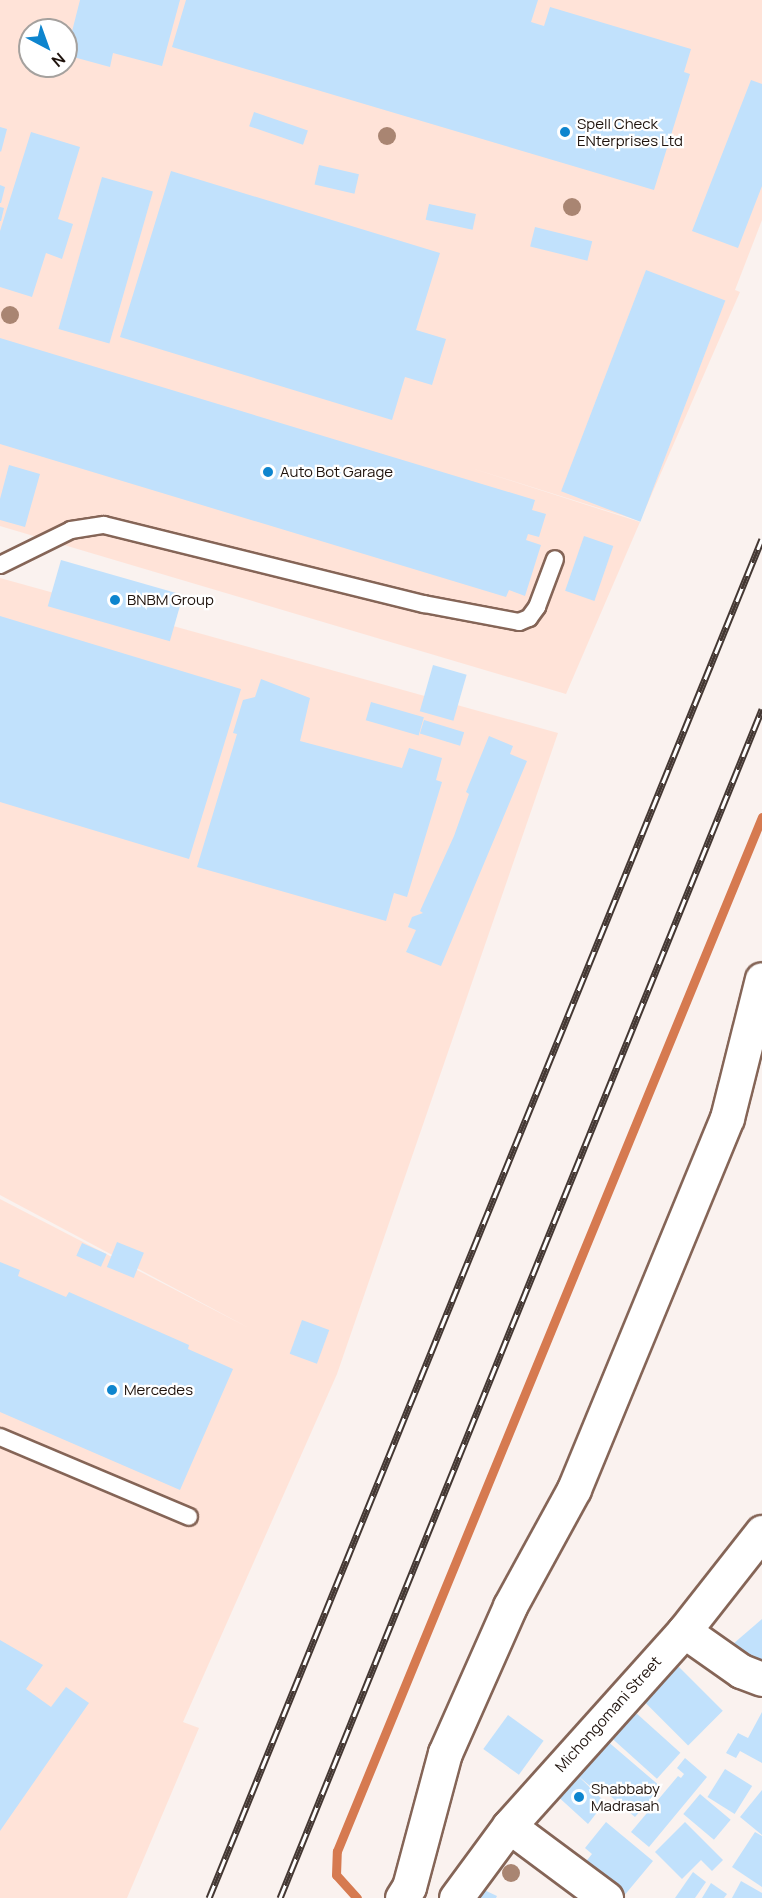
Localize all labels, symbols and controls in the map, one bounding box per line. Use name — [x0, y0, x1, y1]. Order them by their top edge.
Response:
north arrow — [18, 18, 78, 78]
text: N — [47, 48, 70, 72]
place label: Spell Check ENterprises Ltd — [577, 114, 683, 149]
marker: Spell Check ENterprises Ltd — [558, 125, 572, 139]
place label: Auto Bot Garage — [280, 463, 393, 481]
marker: Auto Bot Garage — [261, 465, 275, 479]
place label: BNBM Group — [127, 591, 214, 609]
marker: BNBM Group — [108, 593, 122, 607]
place label: Mercedes — [124, 1381, 193, 1399]
marker: Mercedes — [105, 1383, 119, 1397]
street label: Michongomani Street — [551, 1652, 665, 1776]
place label: Shabbaby Madrasah — [591, 1779, 660, 1814]
marker: Shabbaby Madrasah — [572, 1790, 586, 1804]

